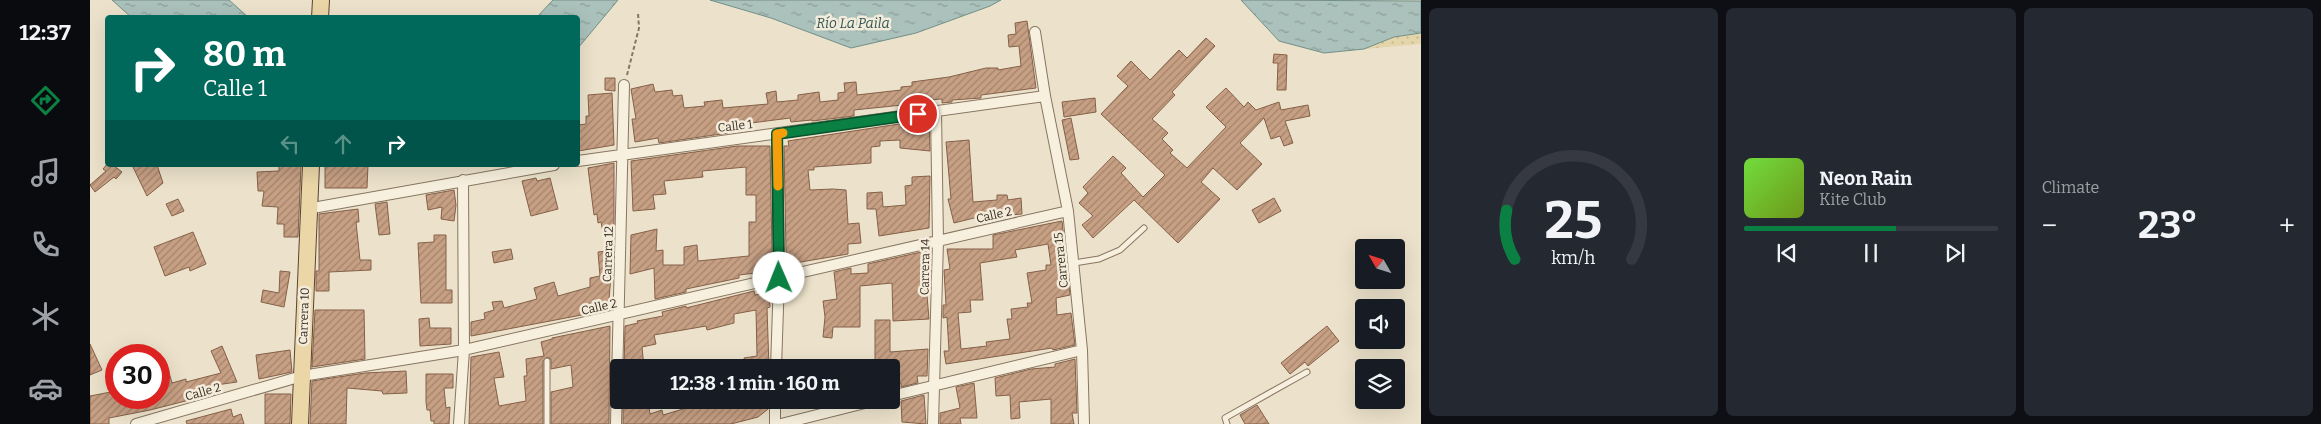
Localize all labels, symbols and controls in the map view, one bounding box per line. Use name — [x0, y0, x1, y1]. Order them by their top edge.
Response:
water label: Río La Paila — [816, 15, 890, 32]
text: 12:37 — [19, 19, 71, 46]
text: 80 m — [203, 33, 286, 75]
icon: right — [120, 35, 185, 100]
text: Calle 1 — [203, 75, 267, 102]
icon: directions — [28, 83, 63, 118]
pin — [897, 93, 939, 135]
icon: arrive — [904, 100, 932, 128]
street label: Calle 1 — [717, 117, 753, 135]
icon: left — [276, 130, 304, 158]
icon: ahead — [329, 130, 357, 158]
icon: right — [382, 130, 410, 158]
icon: music — [28, 155, 63, 190]
text: Neon Rain — [1819, 167, 1912, 190]
text: Climate — [2042, 178, 2099, 197]
text: 25 — [1545, 189, 1603, 252]
text: Kite Club — [1819, 190, 1886, 209]
text: 23° — [2138, 202, 2198, 248]
street label: Calle 2 — [975, 204, 1013, 226]
text: − — [2042, 209, 2057, 242]
text: + — [2279, 209, 2295, 242]
street label: Carrera 12 — [600, 226, 616, 282]
icon: phone — [28, 227, 63, 262]
street label: Carrera 15 — [1051, 231, 1071, 289]
street label: Carrera 14 — [918, 239, 932, 295]
north arrow — [1355, 239, 1405, 289]
map controls — [1355, 239, 1405, 409]
icon: previous — [1773, 239, 1801, 267]
icon: pause — [1857, 239, 1885, 267]
icon: next — [1941, 239, 1969, 267]
text: km/h — [1552, 247, 1596, 269]
position arrow — [752, 251, 804, 303]
street label: Carrera 10 — [296, 287, 312, 345]
street label: Calle 2 — [580, 296, 618, 318]
icon: climate — [28, 299, 63, 334]
button: sound — [1355, 299, 1405, 349]
speed limit sign: 30 — [105, 344, 170, 409]
button: layers — [1355, 359, 1405, 409]
icon: car — [28, 371, 63, 406]
text: 12:38 · 1 min · 160 m — [670, 372, 840, 395]
street label: Calle 2 — [184, 380, 222, 404]

